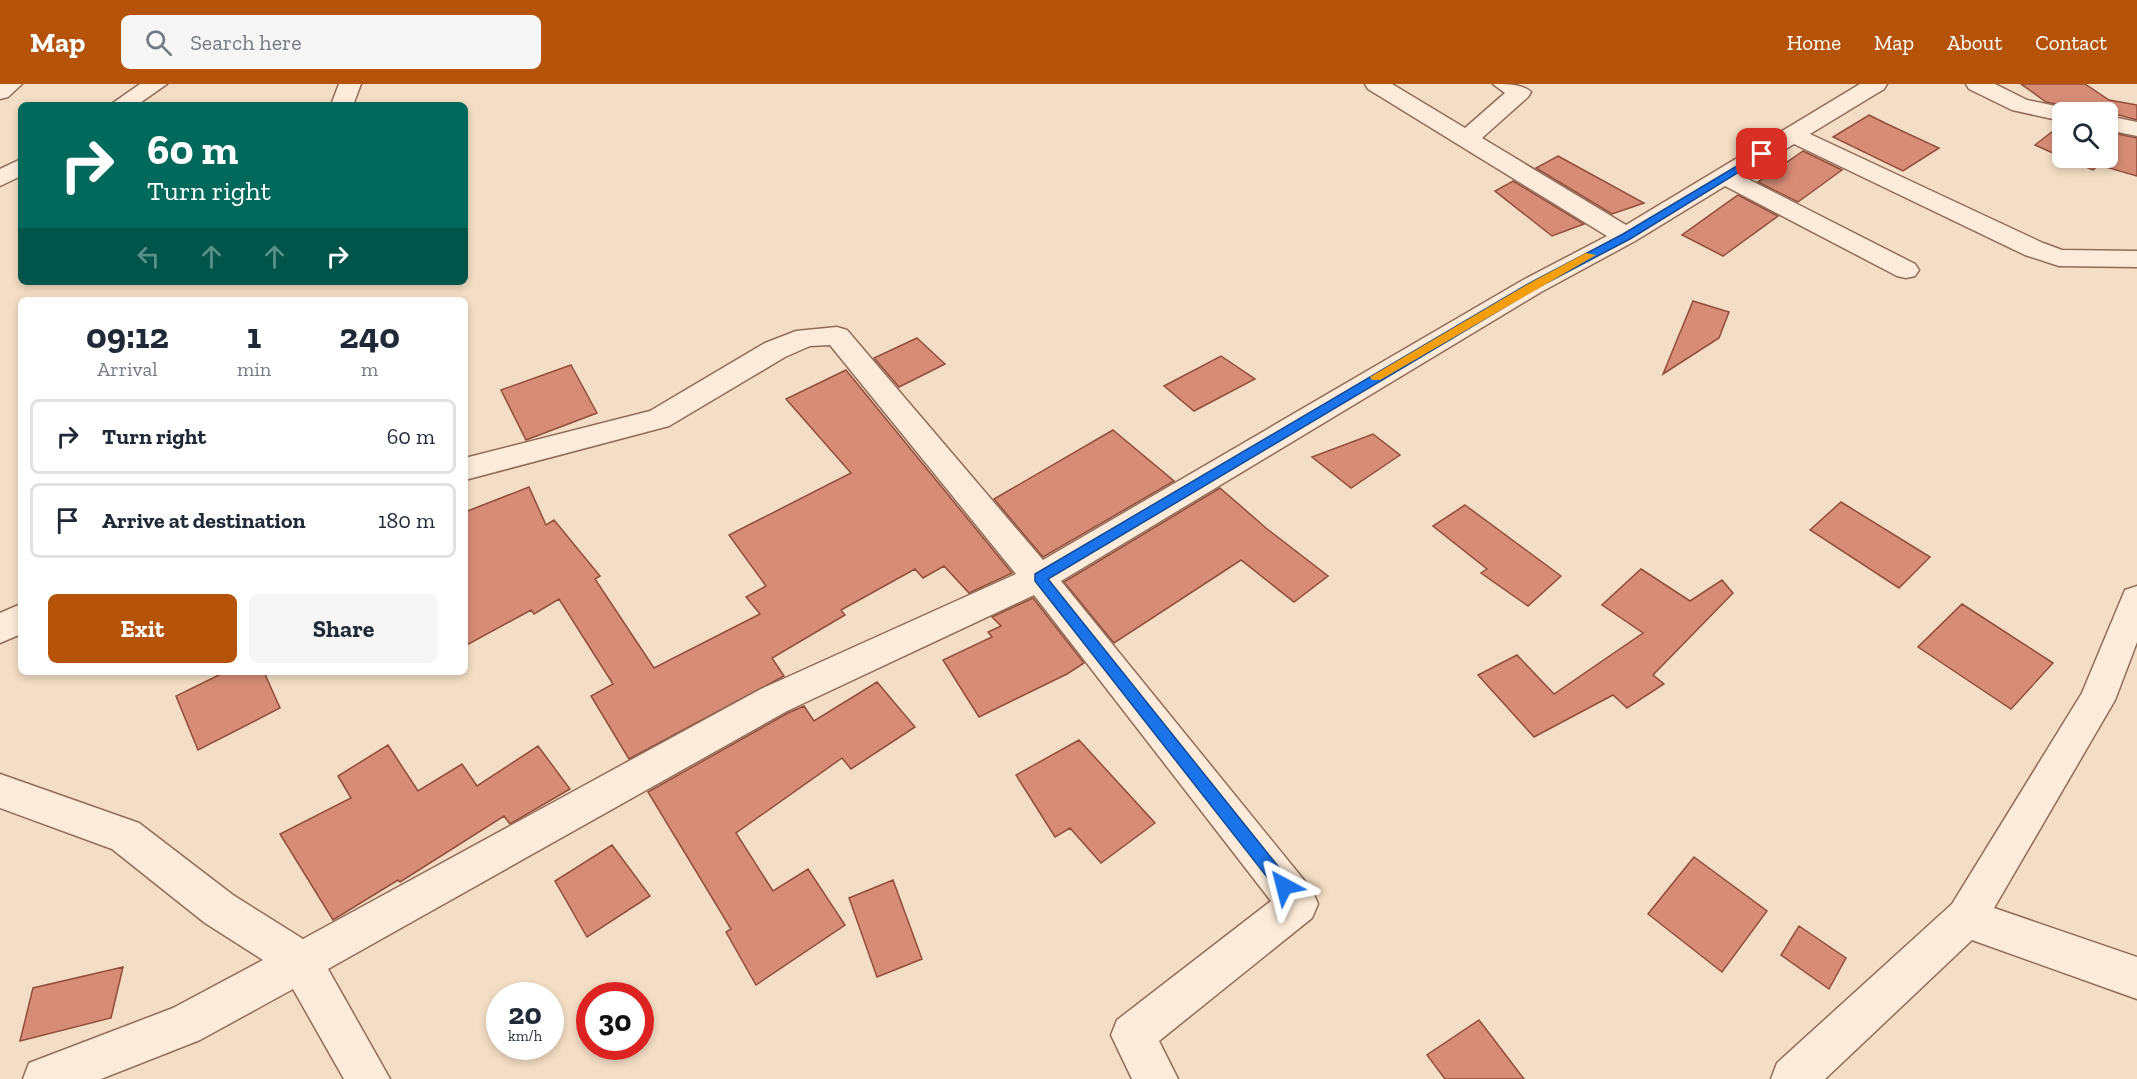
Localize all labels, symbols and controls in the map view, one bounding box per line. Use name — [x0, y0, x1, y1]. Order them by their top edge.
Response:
search box — [121, 15, 541, 69]
text: Map — [30, 26, 85, 59]
icon: search — [142, 26, 175, 59]
text: Search here — [190, 29, 302, 56]
text: Home — [1787, 30, 1841, 55]
text: Map — [1874, 30, 1914, 55]
text: About — [1947, 30, 2002, 55]
text: Contact — [2035, 30, 2107, 55]
map controls — [2052, 102, 2118, 168]
button: search — [2052, 102, 2118, 168]
text: 60 m — [147, 124, 238, 175]
icon: right — [48, 126, 126, 204]
pin — [1736, 128, 1787, 179]
icon: arrive — [1745, 137, 1778, 170]
text: Turn right — [147, 175, 271, 207]
icon: left — [132, 240, 165, 273]
icon: ahead — [195, 240, 228, 273]
icon: ahead — [258, 240, 291, 273]
icon: right — [321, 240, 354, 273]
text: 09:12 — [86, 314, 169, 357]
text: 1 — [247, 314, 261, 357]
text: 240 — [339, 314, 400, 357]
text: Arrival — [97, 357, 158, 381]
text: min — [237, 357, 271, 381]
text: m — [361, 357, 378, 381]
icon: right — [51, 420, 84, 453]
text: Turn right — [102, 423, 206, 450]
text: 60 m — [387, 423, 435, 450]
icon: arrive — [51, 504, 84, 537]
text: Arrive at destination — [102, 507, 305, 534]
text: 180 m — [378, 507, 435, 534]
button: Exit — [48, 594, 237, 663]
button: Share — [249, 594, 438, 663]
position arrow — [1252, 854, 1316, 918]
speed limit sign: 30 — [576, 982, 654, 1060]
text: 20 — [508, 996, 542, 1032]
text: km/h — [508, 1027, 542, 1045]

